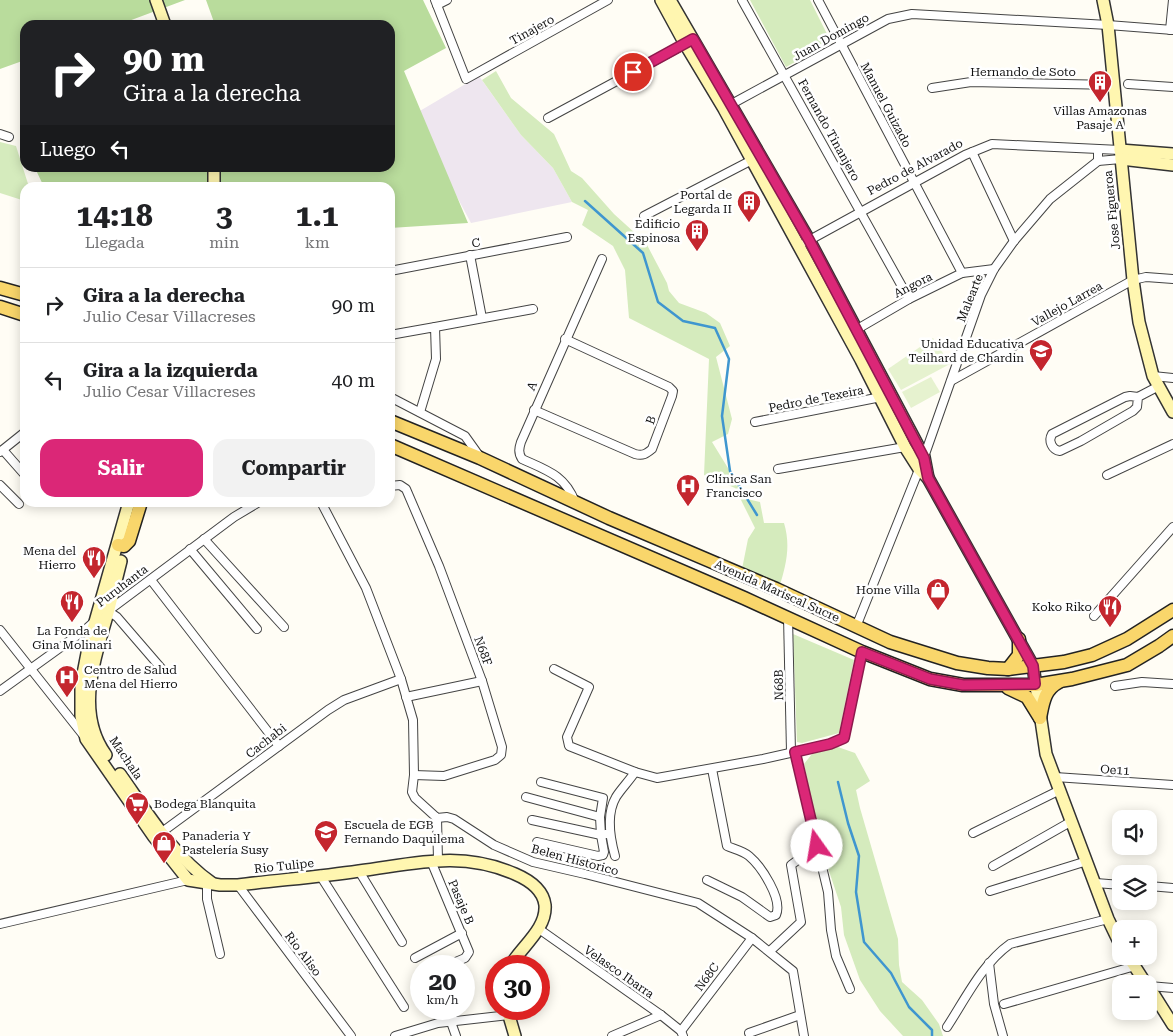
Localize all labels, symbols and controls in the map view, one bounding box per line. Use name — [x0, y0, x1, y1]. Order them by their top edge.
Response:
street label: Juan Domingo — [791, 10, 871, 64]
street label: Tinajero — [507, 12, 557, 48]
text: 90 m — [123, 39, 205, 80]
icon: right — [40, 40, 105, 105]
pin — [612, 51, 654, 93]
icon: arrive — [619, 58, 647, 86]
street label: Manuel Guizado — [858, 60, 914, 150]
street label: Hernando de Soto — [970, 65, 1076, 79]
building icon: Villas Amazonas Pasaje A — [1087, 69, 1113, 103]
street label: Fernando Tinanjero — [795, 77, 863, 183]
text: Gira a la derecha — [123, 81, 301, 106]
place label: Villas Amazonas Pasaje A — [1053, 104, 1147, 132]
icon: left — [106, 135, 134, 163]
street label: Pedro de Alvarado — [865, 136, 965, 198]
text: Luego — [40, 138, 96, 161]
street label: Jose Figueroa — [1101, 169, 1123, 250]
place label: Portal de Legarda II — [674, 188, 732, 216]
building icon: Portal de Legarda II — [736, 189, 762, 223]
text: 14:18 — [76, 198, 153, 233]
text: 3 — [216, 198, 233, 233]
text: 1.1 — [296, 198, 339, 233]
place label: Edificio Espinosa — [628, 217, 680, 245]
building icon: Edificio Espinosa — [684, 218, 710, 252]
text: Llegada — [85, 233, 145, 252]
text: min — [209, 233, 239, 252]
text: km — [305, 233, 330, 252]
street label: C — [470, 235, 482, 251]
street label: Angora — [891, 269, 935, 301]
street label: Malearte — [954, 272, 986, 324]
street label: Vallejo Larrea — [1029, 279, 1105, 329]
text: Gira a la derecha — [83, 284, 245, 307]
icon: right — [40, 291, 68, 319]
text: 90 m — [332, 294, 375, 317]
text: Julio Cesar Villacreses — [83, 307, 256, 326]
place label: Unidad Educativa Teilhard de Chardin — [909, 337, 1024, 365]
school or university icon: Unidad Educativa Teilhard de Chardin — [1028, 338, 1054, 372]
text: Gira a la izquierda — [83, 359, 258, 382]
icon: left — [40, 366, 68, 394]
text: 40 m — [332, 369, 375, 392]
street label: A — [524, 379, 540, 393]
text: Julio Cesar Villacreses — [83, 382, 256, 401]
street label: Pedro de Texeira — [767, 383, 865, 415]
street label: B — [643, 414, 659, 426]
button: Salir — [40, 439, 203, 497]
button: Compartir — [213, 439, 375, 497]
place label: Clínica San Francisco — [706, 472, 772, 500]
hospital icon: Clínica San Francisco — [675, 473, 701, 507]
place label: Mena del Hierro — [23, 544, 76, 572]
restaurant icon: Mena del Hierro — [81, 545, 107, 579]
street label: Avenida Mariscal Sucre — [712, 557, 842, 625]
street label: Puruhanta — [94, 562, 151, 610]
shop icon: Home Villa — [925, 577, 951, 611]
place label: Home Villa — [856, 583, 920, 597]
restaurant icon: La Fonda de Gina Molinari — [59, 589, 85, 623]
restaurant icon: Koko Riko — [1097, 594, 1123, 628]
place label: Koko Riko — [1032, 600, 1092, 614]
place label: La Fonda de Gina Molinari — [32, 624, 112, 652]
street label: N68F — [471, 634, 495, 668]
place label: Centro de Salud Mena del Hierro — [84, 663, 178, 691]
hospital icon: Centro de Salud Mena del Hierro — [54, 664, 80, 698]
street label: N68B — [772, 669, 786, 701]
street label: Cachabi — [243, 721, 289, 761]
street label: Machala — [107, 734, 146, 783]
street label: Oe11 — [1100, 762, 1131, 778]
supermarket icon: Bodega Blanquita — [124, 791, 150, 825]
place label: Bodega Blanquita — [154, 797, 256, 811]
map controls — [1112, 810, 1157, 1020]
button: sound — [1112, 810, 1157, 855]
place label: Escuela de EGB Fernando Daquilema — [344, 818, 465, 846]
school or university icon: Escuela de EGB Fernando Daquilema — [313, 819, 339, 853]
position arrow — [790, 819, 842, 871]
place label: Panaderia Y Pastelería Susy — [182, 829, 270, 857]
shop icon: Panaderia Y Pastelería Susy — [151, 830, 177, 864]
street label: Belen Historico — [530, 842, 620, 878]
street label: Rio Tulipe — [253, 856, 315, 876]
button: layers — [1112, 865, 1157, 910]
street label: Pasaje B — [445, 878, 477, 926]
button: + — [1112, 920, 1157, 965]
street label: Rio Aliso — [282, 929, 324, 979]
street label: Velasco Ibarra — [581, 943, 657, 1002]
speed limit sign: 30 — [485, 955, 550, 1020]
street label: N68C — [692, 960, 722, 994]
text: 20 — [428, 967, 457, 996]
button: − — [1112, 975, 1157, 1020]
text: km/h — [426, 993, 459, 1007]

